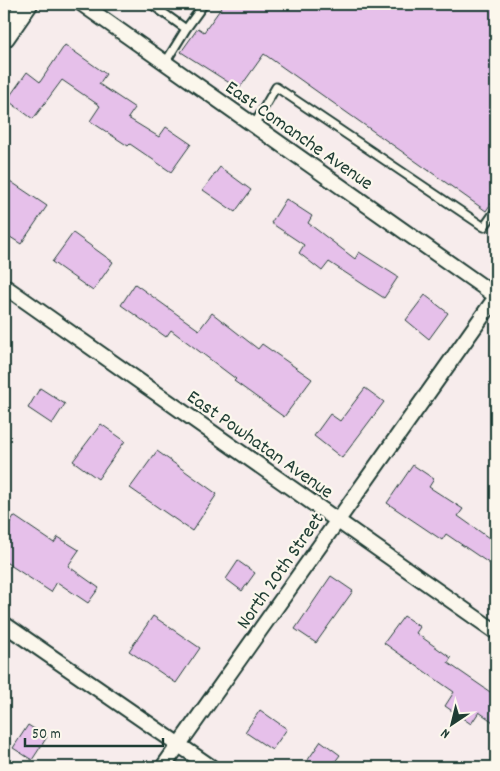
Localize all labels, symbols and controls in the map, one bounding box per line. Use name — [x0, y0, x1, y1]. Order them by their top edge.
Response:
street label: East Comanche Avenue — [218, 75, 378, 198]
street label: East Powhatan Avenue — [180, 384, 339, 507]
street label: North 20th Street — [231, 508, 332, 636]
north arrow — [428, 698, 478, 748]
scale bar — [25, 716, 162, 748]
text: N — [437, 723, 454, 743]
text: 50 m — [32, 724, 61, 746]

